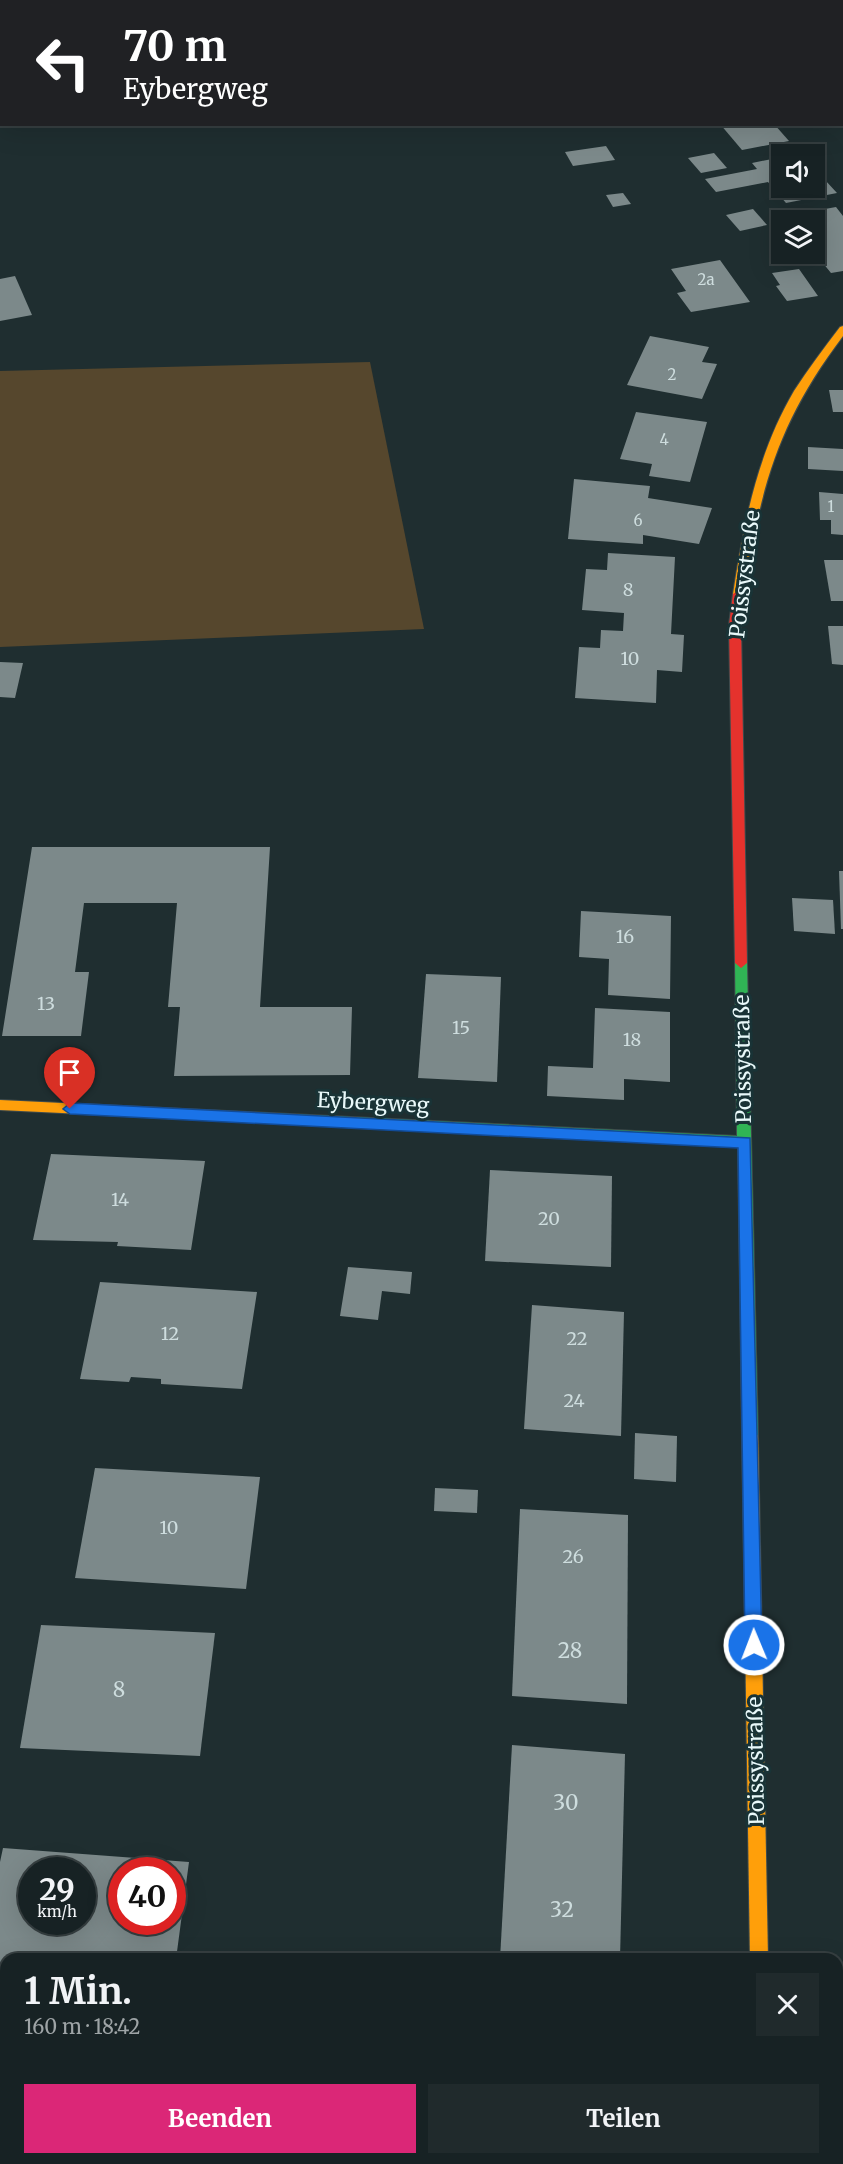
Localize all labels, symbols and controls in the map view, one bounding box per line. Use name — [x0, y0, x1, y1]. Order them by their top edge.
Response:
text: 70 m — [123, 20, 227, 72]
icon: left — [24, 24, 102, 102]
text: Eybergweg — [123, 72, 268, 106]
map controls — [771, 144, 825, 264]
button: sound — [771, 144, 825, 198]
button: layers — [771, 210, 825, 264]
house number: 2a — [697, 270, 715, 289]
house number: 2 — [668, 365, 677, 384]
house number: 4 — [659, 430, 669, 449]
house number: 1 — [828, 497, 835, 516]
street label: Poissystraße — [723, 508, 766, 639]
house number: 6 — [633, 511, 643, 530]
house number: 8 — [623, 578, 633, 601]
house number: 10 — [621, 647, 639, 670]
house number: 16 — [616, 925, 634, 948]
house number: 13 — [37, 992, 55, 1015]
street label: Poissystraße — [728, 994, 757, 1124]
house number: 15 — [452, 1016, 470, 1039]
house number: 18 — [623, 1028, 641, 1051]
pin — [44, 1047, 95, 1109]
icon: arrive — [53, 1056, 86, 1089]
street label: Eybergweg — [316, 1086, 430, 1119]
house number: 14 — [111, 1188, 129, 1211]
house number: 20 — [538, 1207, 560, 1230]
house number: 12 — [161, 1322, 179, 1345]
house number: 22 — [566, 1327, 588, 1350]
house number: 24 — [563, 1389, 585, 1412]
house number: 10 — [160, 1516, 178, 1539]
house number: 26 — [562, 1545, 584, 1568]
position arrow — [722, 1613, 786, 1677]
house number: 28 — [558, 1637, 582, 1664]
house number: 8 — [113, 1676, 125, 1703]
street label: Poissystraße — [741, 1696, 770, 1826]
house number: 30 — [553, 1789, 579, 1816]
speed limit sign: 40 — [108, 1857, 186, 1935]
text: 29 — [39, 1870, 75, 1908]
house number: 32 — [550, 1896, 574, 1923]
text: km/h — [37, 1902, 77, 1921]
text: 1 Min. — [24, 1969, 132, 2014]
button: close — [756, 1973, 819, 2036]
text: 160 m · 18:42 — [24, 2014, 140, 2039]
button: Beenden — [24, 2084, 416, 2153]
button: Teilen — [428, 2084, 819, 2153]

